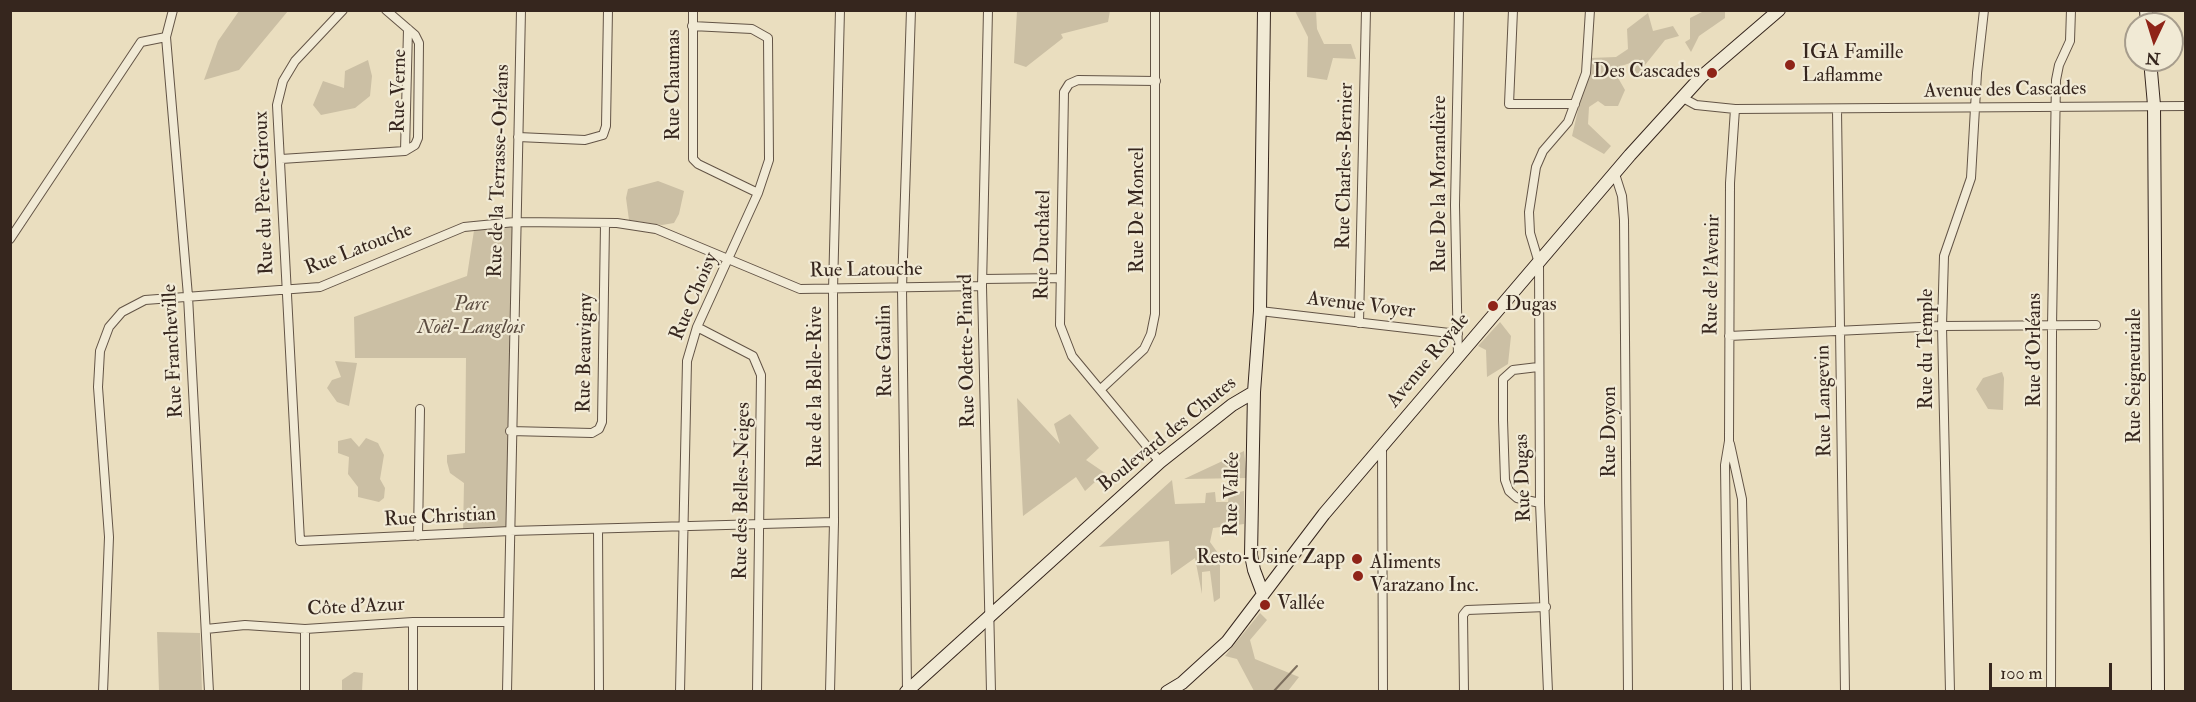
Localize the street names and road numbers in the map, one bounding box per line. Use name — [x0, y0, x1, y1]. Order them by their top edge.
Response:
street label: Rue Chaumas — [663, 29, 687, 141]
street label: Rue Verne — [387, 49, 413, 133]
street label: Rue de la Terrasse-Orléans — [484, 64, 516, 278]
street label: Avenue des Cascades — [1924, 78, 2086, 104]
street label: Rue Charles-Bernier — [1333, 82, 1359, 250]
street label: Rue De la Morandière — [1429, 95, 1453, 273]
street label: Rue du Père-Giroux — [250, 111, 280, 275]
street label: Rue De Moncel — [1127, 147, 1151, 273]
street label: Rue Duchâtel — [1031, 190, 1057, 300]
street label: Rue de l'Avenir — [1700, 214, 1726, 336]
street label: Rue Latouche — [302, 219, 416, 281]
street label: Rue Choisy — [666, 250, 724, 344]
street label: Rue Latouche — [809, 258, 923, 284]
street label: Rue Odette-Pinard — [955, 274, 981, 428]
street label: Rue Francheville — [158, 283, 190, 419]
street label: Avenue Voyer — [1306, 287, 1416, 325]
street label: Rue du Temple — [1916, 289, 1940, 409]
street label: Rue Beauvigny — [573, 293, 599, 413]
street label: Rue d'Orléans — [2024, 293, 2048, 407]
street label: Rue Gaulin — [873, 304, 899, 398]
street label: Rue de la Belle-Rive — [805, 306, 829, 468]
street label: Rue Seigneuriale — [2124, 308, 2148, 444]
street label: Avenue Royale — [1382, 309, 1476, 413]
street label: Rue Langevin — [1812, 345, 1838, 457]
street label: Boulevard des Chutes — [1094, 372, 1242, 498]
street label: Rue Doyon — [1599, 386, 1623, 478]
street label: Rue des Belles-Neiges — [729, 402, 757, 580]
street label: Rue Dugas — [1510, 433, 1538, 523]
street label: Rue Vallée — [1220, 451, 1246, 537]
street label: Rue Christian — [383, 503, 497, 533]
street label: Côte d'Azur — [307, 593, 405, 623]

